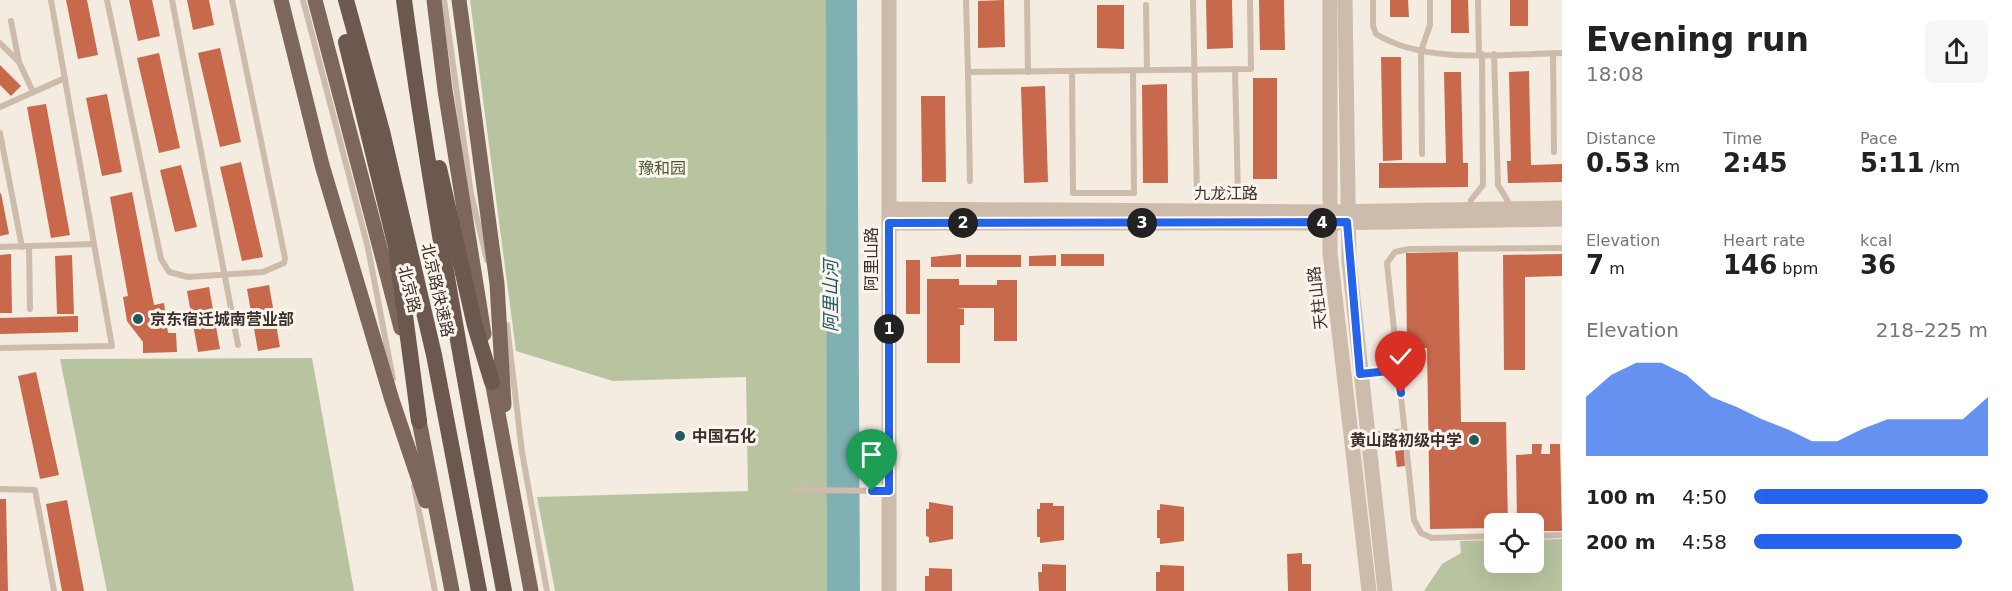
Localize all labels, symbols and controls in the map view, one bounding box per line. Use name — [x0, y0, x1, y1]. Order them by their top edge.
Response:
text: Evening run — [1586, 20, 1809, 59]
button: share — [1925, 20, 1988, 83]
text: 18:08 — [1586, 62, 1644, 86]
text: Distance — [1586, 129, 1656, 148]
text: Time — [1723, 129, 1762, 148]
text: Pace — [1860, 129, 1897, 148]
text: 0.53 — [1586, 148, 1650, 178]
text: 2:45 — [1723, 148, 1788, 178]
text: 5:11 — [1860, 148, 1925, 178]
text: km — [1650, 157, 1680, 176]
text: /km — [1925, 157, 1960, 176]
park label: 豫和园 — [638, 159, 686, 178]
street label: 九龙江路 — [1194, 184, 1258, 203]
pin: 2 — [948, 208, 978, 238]
pin: 3 — [1127, 208, 1157, 238]
pin: 4 — [1307, 208, 1337, 238]
text: 2 — [957, 213, 969, 232]
text: 3 — [1136, 213, 1148, 232]
text: 4 — [1316, 213, 1328, 232]
street label: 阿里山路 — [862, 227, 881, 291]
text: Elevation — [1586, 231, 1660, 250]
text: Heart rate — [1723, 231, 1805, 250]
text: kcal — [1860, 231, 1892, 250]
street label: 北京路快速路 — [417, 241, 458, 339]
text: 7 — [1586, 250, 1604, 280]
text: 146 — [1723, 250, 1777, 280]
text: 36 — [1860, 250, 1896, 280]
water label: 阿里山河 — [820, 257, 841, 332]
text: m — [1604, 259, 1625, 278]
text: bpm — [1777, 259, 1818, 278]
street label: 北京路 — [394, 264, 425, 315]
street label: 天柱山路 — [1304, 265, 1331, 331]
place label: 京东宿迁城南营业部 — [150, 310, 294, 329]
marker: 京东宿迁城南营业部 — [131, 312, 145, 326]
pin: 1 — [874, 314, 904, 344]
text: Elevation — [1586, 318, 1679, 342]
text: 218–225 m — [1876, 318, 1988, 342]
text: 1 — [883, 319, 895, 338]
pin — [1375, 331, 1426, 393]
icon: check — [1384, 340, 1417, 373]
place label: 中国石化 — [692, 427, 756, 446]
marker: 中国石化 — [673, 429, 687, 443]
pin — [846, 429, 897, 491]
place label: 黄山路初级中学 — [1350, 431, 1462, 450]
marker: 黄山路初级中学 — [1467, 433, 1481, 447]
icon: arrive — [855, 438, 888, 471]
text: 100 m — [1586, 485, 1656, 509]
text: 4:50 — [1682, 485, 1727, 509]
map controls — [1484, 513, 1544, 573]
button: locate — [1484, 513, 1544, 573]
text: 200 m — [1586, 530, 1656, 554]
text: 4:58 — [1682, 530, 1727, 554]

